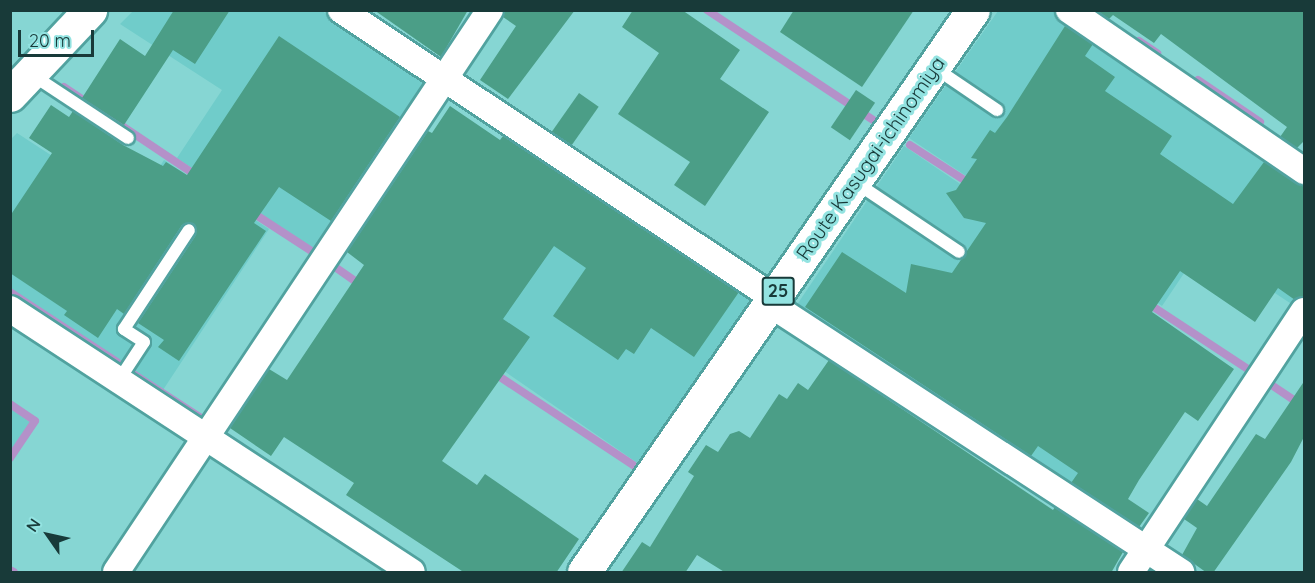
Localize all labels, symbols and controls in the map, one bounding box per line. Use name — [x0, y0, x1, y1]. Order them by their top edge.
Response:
scale bar — [21, 18, 98, 56]
text: 20 m — [29, 29, 71, 52]
street label: Route Kasugai-ichinomiya — [791, 52, 949, 264]
road number: 25 — [762, 276, 794, 306]
north arrow — [18, 505, 78, 565]
text: N — [21, 514, 45, 535]

